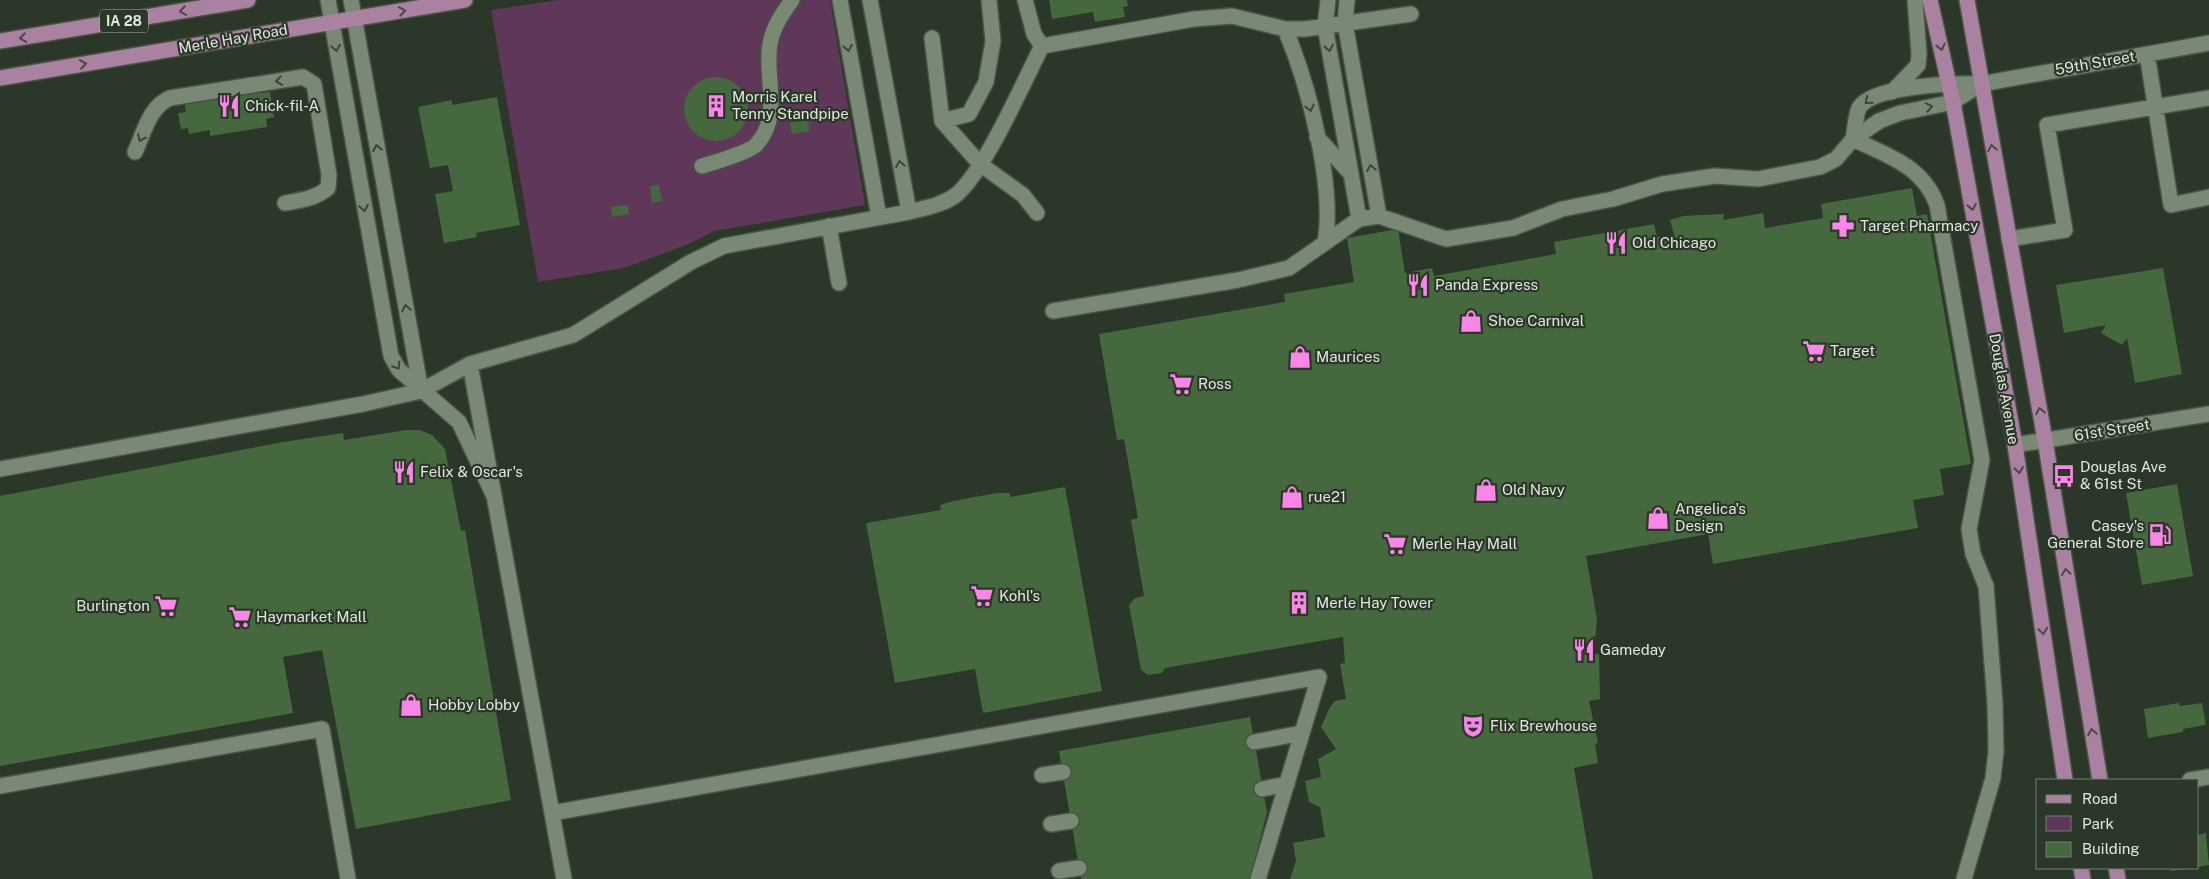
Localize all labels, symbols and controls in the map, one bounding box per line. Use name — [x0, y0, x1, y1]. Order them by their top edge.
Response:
one-way arrow — [179, 6, 187, 16]
one-way arrow — [398, 6, 407, 16]
road number: IA 28 — [100, 10, 148, 32]
street label: Merle Hay Road — [177, 21, 289, 56]
one-way arrow — [18, 32, 27, 42]
one-way arrow — [1935, 43, 1946, 52]
one-way arrow — [330, 44, 341, 52]
one-way arrow — [843, 44, 853, 52]
one-way arrow — [1324, 44, 1334, 53]
street label: 59th Street — [2054, 47, 2136, 78]
one-way arrow — [79, 59, 87, 70]
one-way arrow — [275, 75, 284, 85]
place label: Morris Karel Tenny Standpipe — [732, 88, 849, 122]
restaurant icon: Chick-fil-A — [216, 93, 242, 119]
building icon: Morris Karel Tenny Standpipe — [703, 93, 729, 119]
one-way arrow — [1865, 95, 1874, 103]
place label: Chick-fil-A — [245, 97, 319, 114]
one-way arrow — [1925, 103, 1934, 113]
one-way arrow — [1304, 104, 1315, 113]
one-way arrow — [137, 133, 148, 142]
one-way arrow — [373, 144, 383, 153]
one-way arrow — [1988, 144, 1998, 153]
one-way arrow — [896, 160, 906, 169]
one-way arrow — [1366, 164, 1376, 172]
one-way arrow — [1966, 203, 1976, 211]
one-way arrow — [359, 204, 369, 212]
pharmacy icon: Target Pharmacy — [1830, 213, 1856, 239]
place label: Target Pharmacy — [1860, 217, 1978, 234]
restaurant icon: Old Chicago — [1603, 230, 1629, 256]
place label: Old Chicago — [1632, 234, 1716, 251]
restaurant icon: Panda Express — [1405, 272, 1431, 298]
place label: Panda Express — [1435, 276, 1538, 293]
one-way arrow — [401, 304, 411, 313]
shop icon: Shoe Carnival — [1458, 308, 1484, 334]
place label: Shoe Carnival — [1488, 312, 1584, 329]
street label: Douglas Avenue — [1986, 332, 2023, 446]
supermarket icon: Target — [1801, 338, 1827, 364]
place label: Target — [1830, 342, 1875, 359]
shop icon: Maurices — [1287, 344, 1313, 370]
place label: Maurices — [1316, 348, 1380, 365]
one-way arrow — [391, 361, 401, 370]
supermarket icon: Ross — [1168, 371, 1194, 397]
place label: Ross — [1198, 375, 1231, 392]
one-way arrow — [2035, 407, 2046, 416]
street label: 61st Street — [2073, 415, 2151, 444]
place label: Douglas Ave & 61st St — [2080, 458, 2166, 492]
restaurant icon: Felix & Oscar's — [391, 459, 417, 485]
place label: Felix & Oscar's — [420, 463, 523, 480]
bus stop icon: Douglas Ave & 61st St — [2051, 463, 2077, 489]
one-way arrow — [2013, 466, 2023, 475]
shop icon: Old Navy — [1473, 477, 1499, 503]
place label: Old Navy — [1502, 481, 1565, 498]
shop icon: rue21 — [1279, 484, 1305, 510]
place label: rue21 — [1308, 488, 1346, 505]
place label: Angelica's Design — [1675, 500, 1746, 534]
shop icon: Angelica's Design — [1645, 505, 1671, 531]
place label: Casey's General Store — [2047, 517, 2144, 551]
fuel station icon: Casey's General Store — [2147, 522, 2173, 548]
supermarket icon: Merle Hay Mall — [1382, 531, 1408, 557]
place label: Merle Hay Mall — [1412, 535, 1517, 552]
one-way arrow — [2061, 567, 2072, 575]
supermarket icon: Kohl's — [969, 583, 995, 609]
place label: Kohl's — [999, 587, 1040, 604]
building icon: Merle Hay Tower — [1286, 590, 1312, 616]
supermarket icon: Burlington — [153, 593, 179, 619]
place label: Merle Hay Tower — [1316, 594, 1433, 611]
place label: Burlington — [76, 597, 150, 614]
supermarket icon: Haymarket Mall — [227, 604, 253, 630]
place label: Haymarket Mall — [256, 608, 367, 625]
one-way arrow — [2037, 627, 2048, 635]
restaurant icon: Gameday — [1571, 637, 1597, 663]
place label: Gameday — [1600, 641, 1666, 658]
shop icon: Hobby Lobby — [398, 692, 424, 718]
place label: Hobby Lobby — [428, 696, 520, 713]
theatre icon: Flix Brewhouse — [1460, 713, 1486, 739]
place label: Flix Brewhouse — [1490, 717, 1597, 734]
one-way arrow — [2087, 728, 2097, 737]
legend — [2036, 779, 2199, 869]
text: Road — [2082, 790, 2118, 807]
text: Park — [2082, 815, 2114, 832]
text: Building — [2082, 840, 2140, 857]

